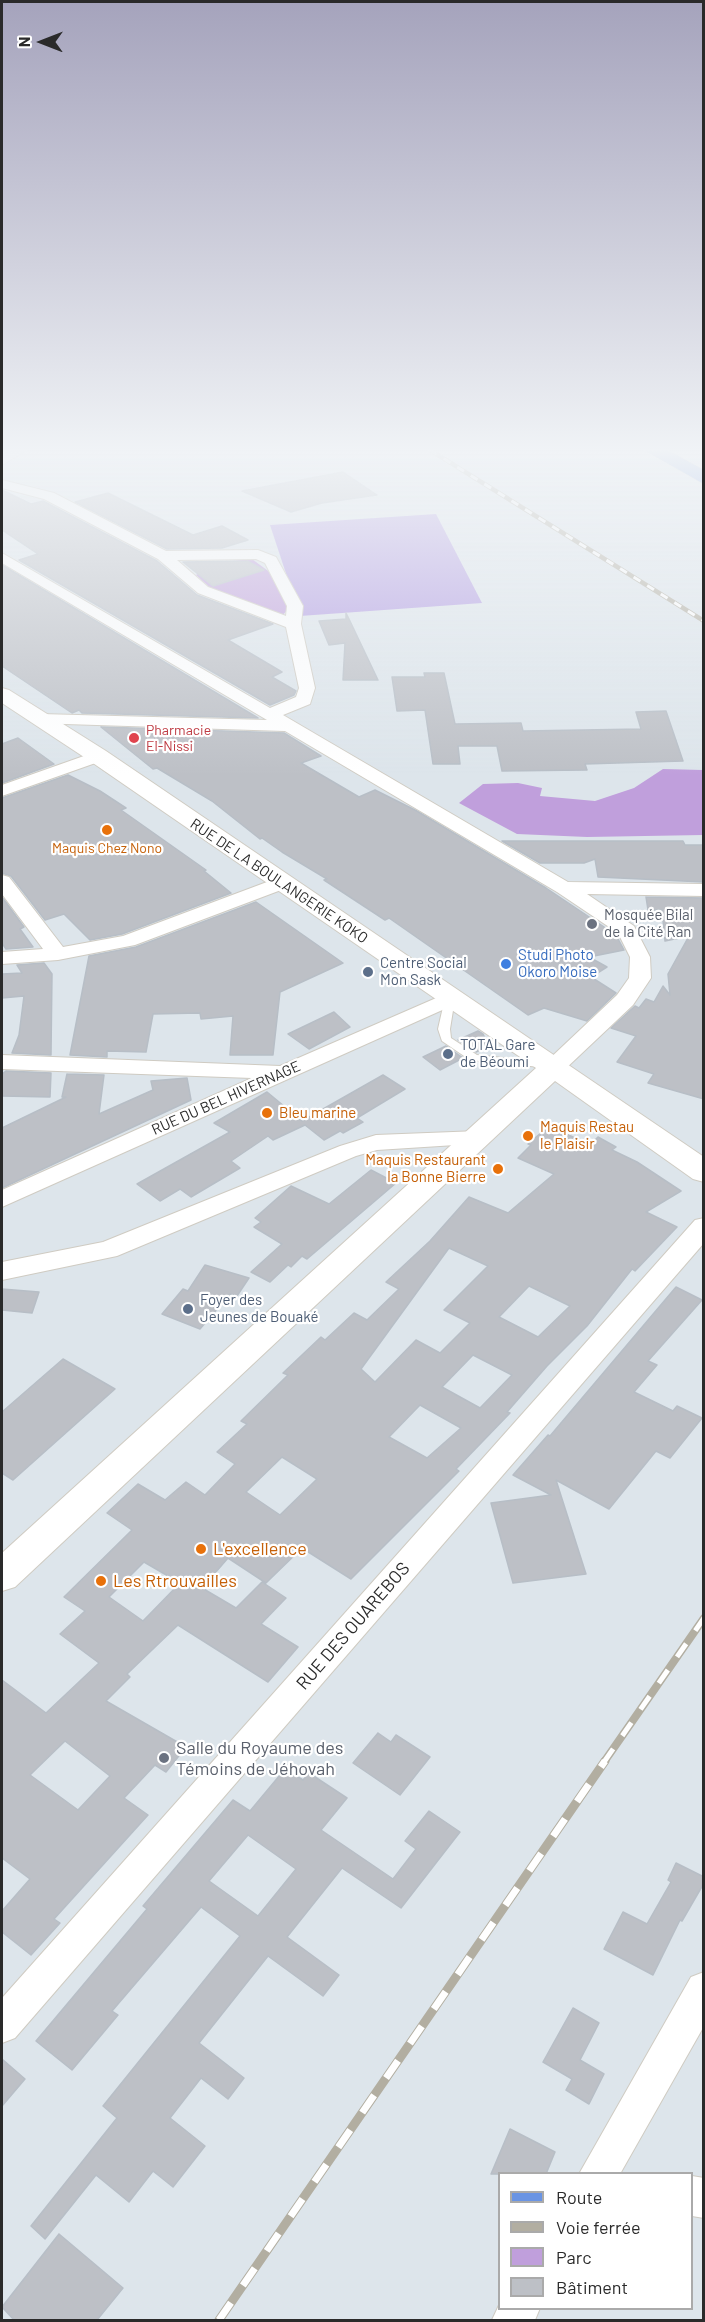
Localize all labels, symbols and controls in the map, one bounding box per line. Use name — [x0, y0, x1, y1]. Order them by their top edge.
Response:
north arrow — [12, 12, 72, 72]
text: N — [14, 37, 33, 47]
place label: Pharmacie El-Nissi — [146, 722, 211, 754]
marker: Pharmacie El-Nissi — [127, 731, 141, 745]
street label: RUE DE LA BOULANGERIE KOKO — [187, 815, 371, 947]
marker: Maquis Chez Nono — [100, 823, 114, 837]
place label: Maquis Chez Nono — [52, 840, 162, 856]
place label: Mosquée Bilal de la Cité Ran — [604, 906, 693, 941]
marker: Mosquée Bilal de la Cité Ran — [585, 917, 599, 931]
place label: Studi Photo Okoro Moise — [518, 946, 597, 981]
place label: Centre Social Mon Sask — [380, 954, 467, 989]
marker: Studi Photo Okoro Moise — [499, 957, 513, 971]
marker: Centre Social Mon Sask — [361, 965, 375, 979]
place label: TOTAL Gare de Béoumi — [460, 1036, 535, 1071]
marker: TOTAL Gare de Béoumi — [441, 1047, 455, 1061]
street label: RUE DU BEL HIVERNAGE — [149, 1057, 303, 1139]
place label: Bleu marine — [279, 1104, 356, 1122]
marker: Bleu marine — [260, 1106, 274, 1120]
place label: Maquis Restau le Plaisir — [540, 1118, 634, 1153]
marker: Maquis Restau le Plaisir — [521, 1129, 535, 1143]
place label: Maquis Restaurant la Bonne Bierre — [365, 1151, 486, 1186]
marker: Maquis Restaurant la Bonne Bierre — [491, 1162, 505, 1176]
place label: Foyer des Jeunes de Bouaké — [200, 1291, 318, 1326]
marker: Foyer des Jeunes de Bouaké — [181, 1302, 195, 1316]
place label: L'excellence — [213, 1538, 307, 1560]
marker: L'excellence — [194, 1542, 208, 1556]
street label: RUE DES OUAREBOS — [292, 1558, 414, 1694]
place label: Les Rtrouvailles — [113, 1570, 237, 1592]
marker: Les Rtrouvailles — [94, 1574, 108, 1588]
place label: Salle du Royaume des Témoins de Jéhovah — [176, 1737, 343, 1780]
marker: Salle du Royaume des Témoins de Jéhovah — [157, 1751, 171, 1765]
legend — [498, 2172, 693, 2310]
text: Route — [556, 2186, 602, 2208]
text: Voie ferrée — [556, 2216, 641, 2238]
text: Parc — [556, 2246, 592, 2268]
text: Bâtiment — [556, 2276, 628, 2298]

